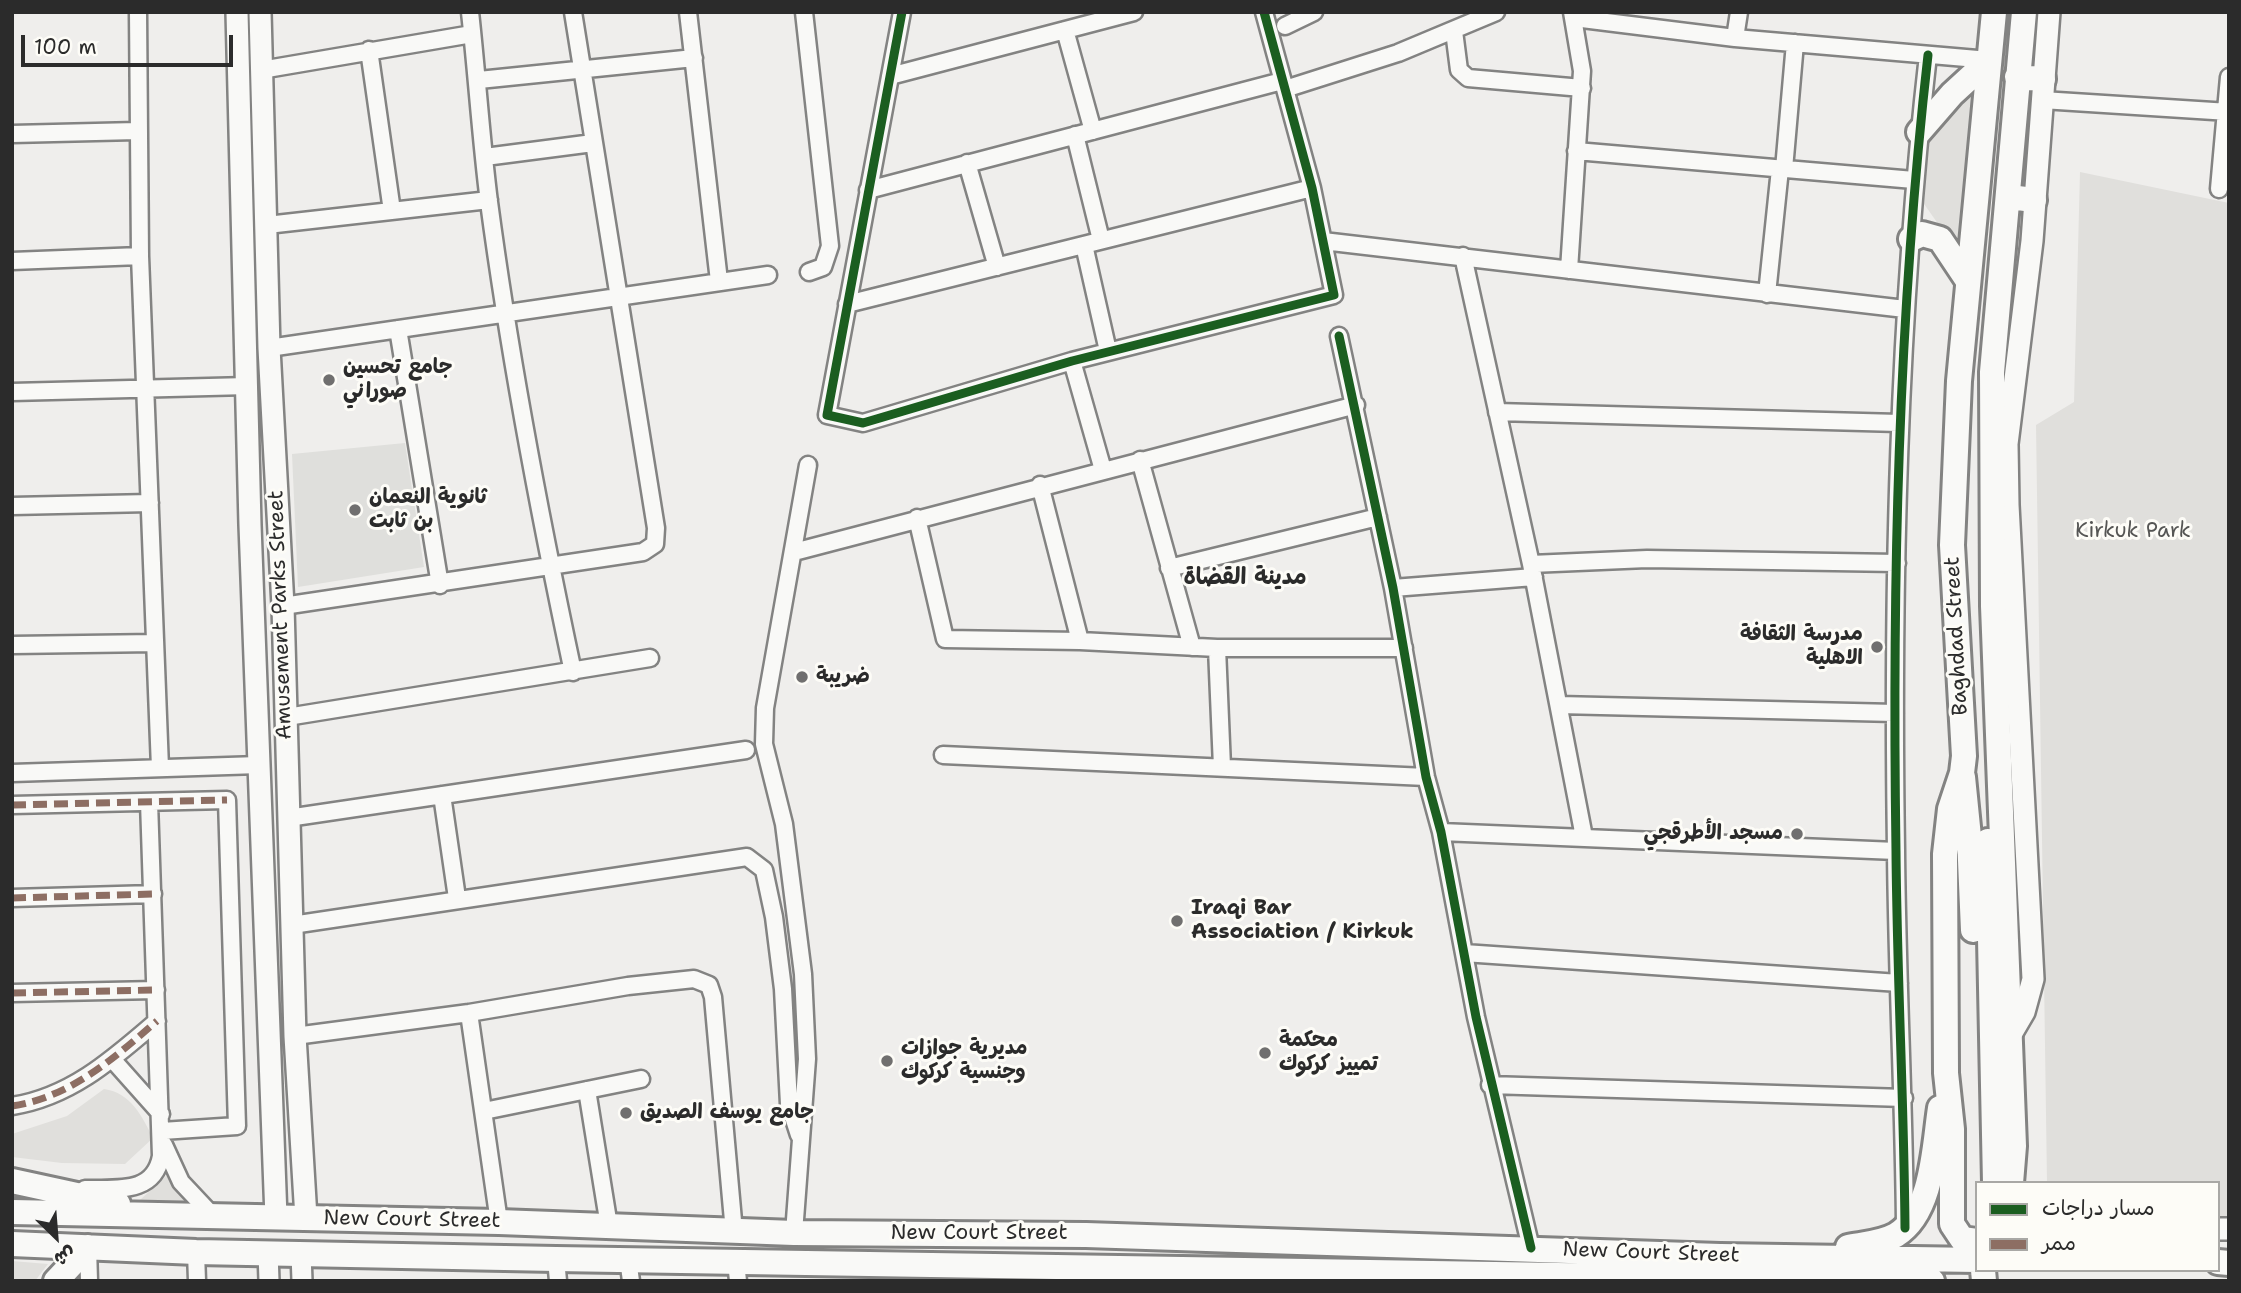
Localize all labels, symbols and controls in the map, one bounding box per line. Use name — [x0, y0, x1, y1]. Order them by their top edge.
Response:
scale bar — [24, 21, 236, 65]
text: 100 m — [34, 33, 97, 61]
place label: جامع تحسين صوراني — [343, 355, 452, 405]
marker: جامع تحسين صوراني — [321, 372, 337, 388]
place label: ثانوية النعمان بن ثابت — [369, 485, 487, 535]
street label: Amusement Parks Street — [264, 490, 298, 740]
marker: ثانوية النعمان بن ثابت — [347, 502, 363, 518]
park label: Kirkuk Park — [2075, 519, 2191, 545]
street label: Baghdad Street — [1940, 556, 1974, 716]
district label: مدينة القضاة — [1183, 564, 1307, 592]
place label: مدرسة الثقافة الاهلية — [1740, 622, 1863, 672]
marker: مدرسة الثقافة الاهلية — [1869, 639, 1885, 655]
place label: ضريبة — [816, 664, 870, 690]
marker: ضريبة — [794, 669, 810, 685]
place label: مسجد الأطرقجي — [1644, 821, 1783, 847]
marker: مسجد الأطرقجي — [1789, 826, 1805, 842]
place label: Iraqi Bar Association / Kirkuk — [1191, 896, 1414, 946]
marker: Iraqi Bar Association / Kirkuk — [1169, 913, 1185, 929]
place label: محكمة تمييز كركوك — [1279, 1028, 1378, 1078]
place label: مديرية جوازات وجنسية كركوك — [901, 1036, 1027, 1086]
marker: محكمة تمييز كركوك — [1257, 1045, 1273, 1061]
marker: مديرية جوازات وجنسية كركوك — [879, 1053, 895, 1069]
place label: جامع يوسف الصديق — [640, 1100, 814, 1126]
marker: جامع يوسف الصديق — [618, 1105, 634, 1121]
legend — [1975, 1181, 2220, 1272]
text: مسار دراجات — [2042, 1194, 2155, 1222]
north arrow — [21, 1202, 91, 1272]
street label: New Court Street — [323, 1206, 501, 1234]
street label: New Court Street — [890, 1221, 1068, 1247]
text: ممر — [2042, 1229, 2076, 1257]
street label: New Court Street — [1562, 1237, 1740, 1269]
text: ش — [50, 1241, 80, 1272]

